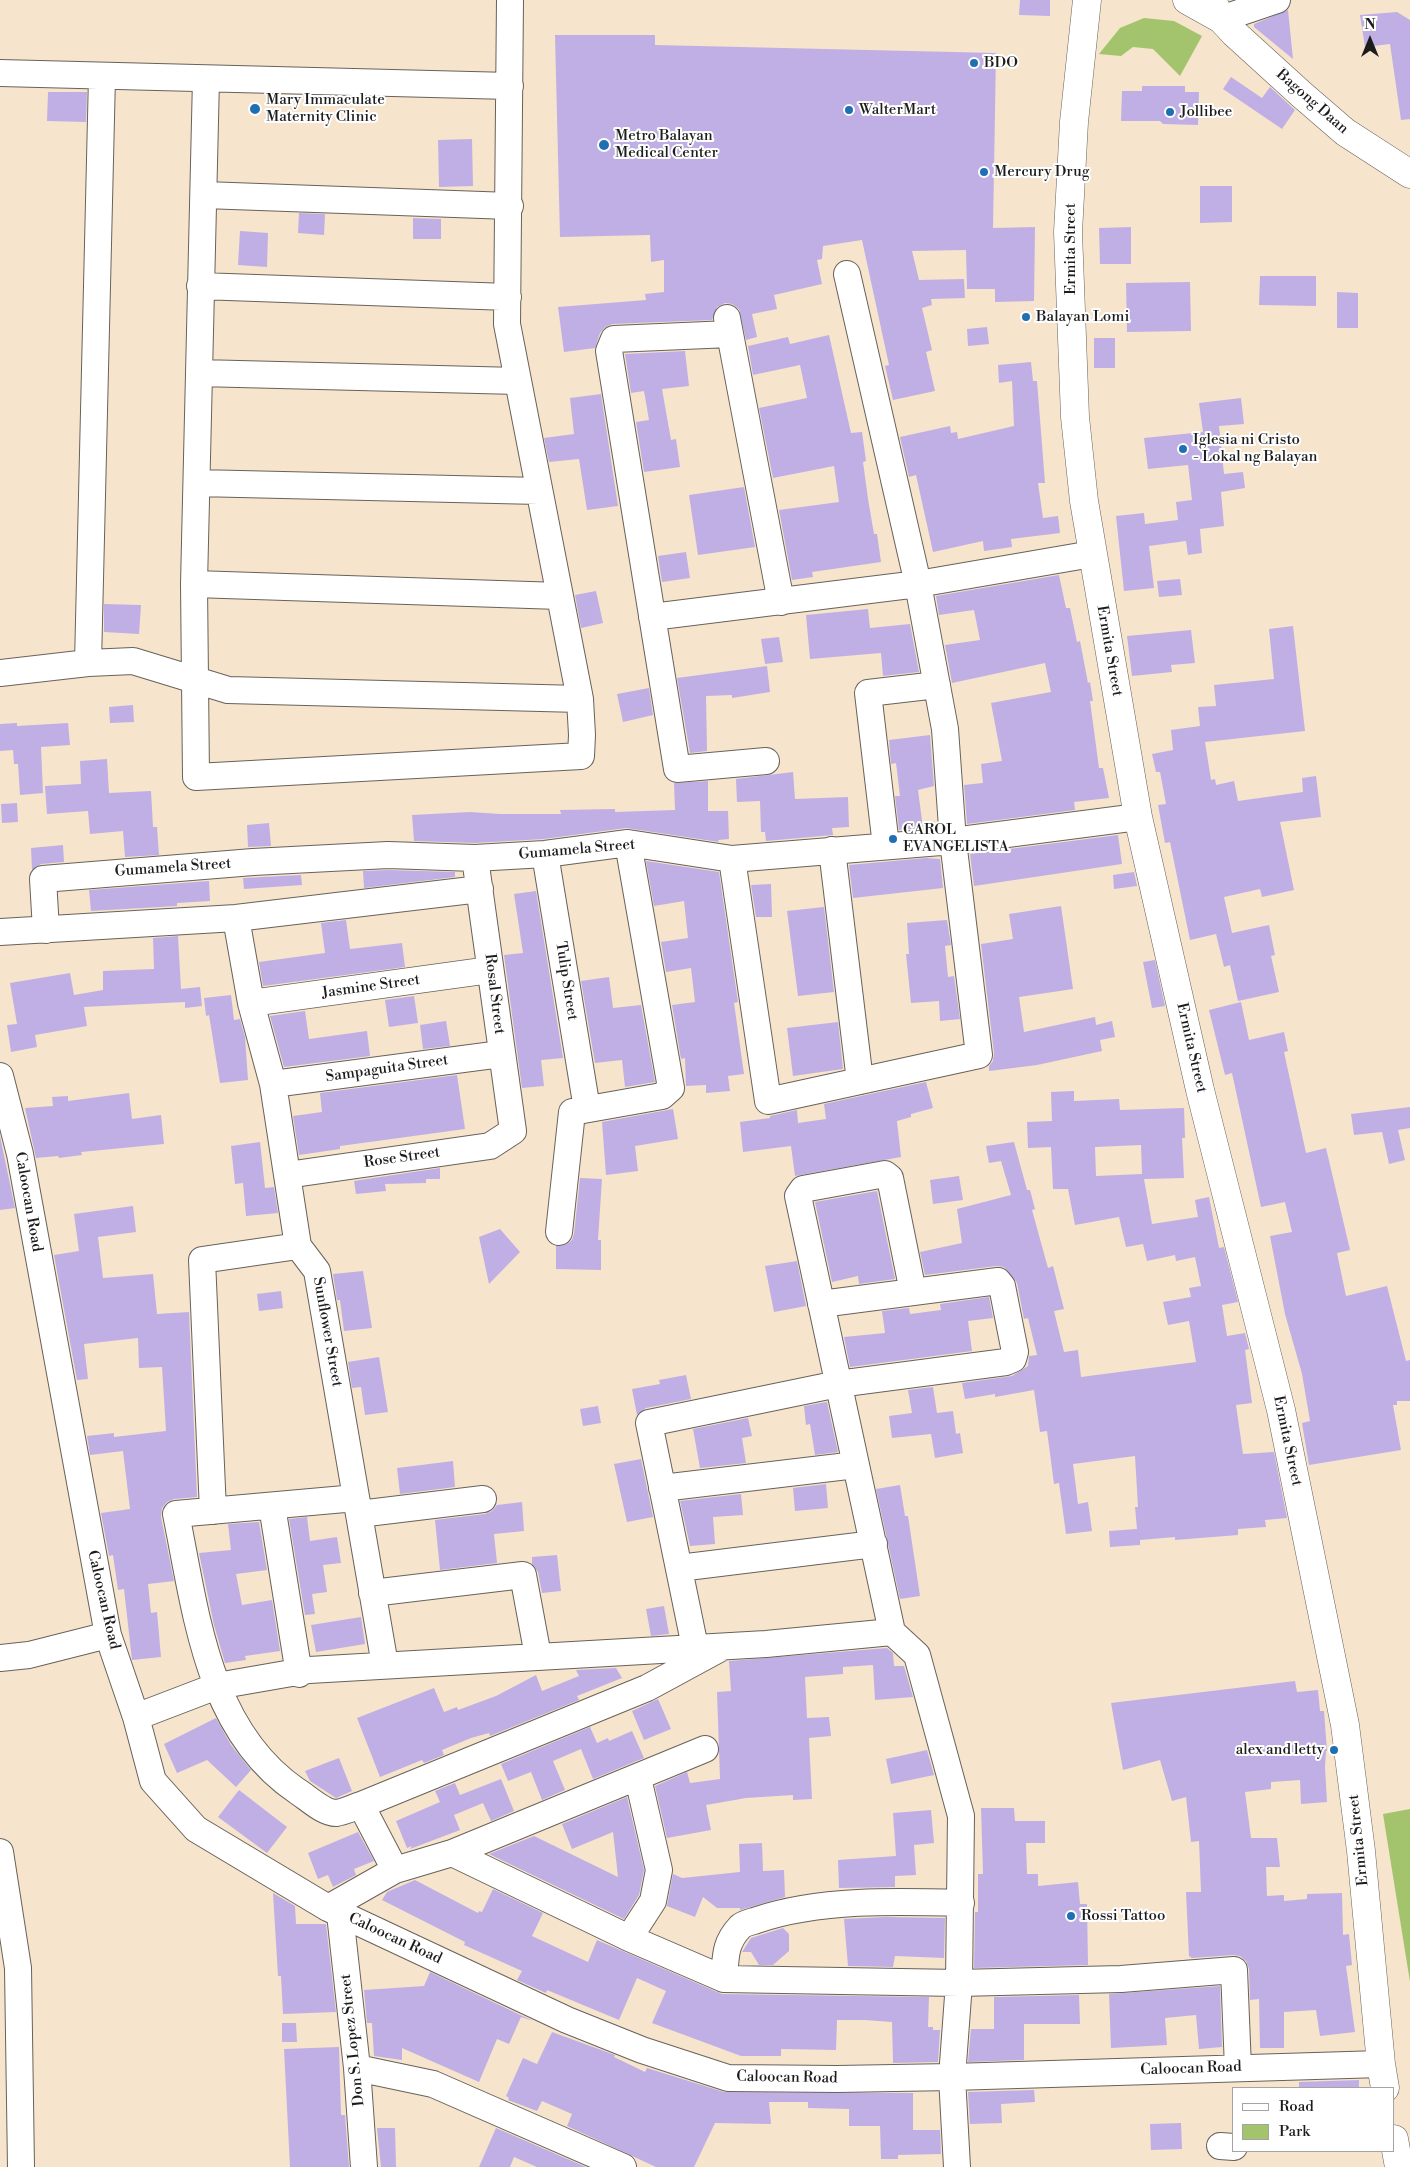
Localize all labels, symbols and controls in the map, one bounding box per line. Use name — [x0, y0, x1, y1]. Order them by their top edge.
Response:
north arrow — [1345, 15, 1395, 65]
text: N — [1364, 16, 1376, 34]
place label: BDO — [984, 54, 1018, 72]
marker: BDO — [968, 57, 980, 69]
street label: Bagong Daan — [1272, 66, 1352, 138]
place label: Mary Immaculate Maternity Clinic — [266, 91, 385, 126]
place label: WalterMart — [859, 101, 936, 119]
marker: Mary Immaculate Maternity Clinic — [248, 102, 262, 116]
place label: Jollibee — [1180, 103, 1232, 121]
marker: WalterMart — [843, 104, 855, 116]
marker: Jollibee — [1164, 106, 1176, 118]
place label: Metro Balayan Medical Center — [615, 127, 718, 162]
marker: Metro Balayan Medical Center — [597, 138, 611, 152]
place label: Mercury Drug — [994, 163, 1090, 181]
marker: Mercury Drug — [978, 166, 990, 178]
street label: Ermita Street — [1062, 203, 1080, 295]
place label: Balayan Lomi — [1036, 308, 1129, 326]
marker: Balayan Lomi — [1020, 311, 1032, 323]
place label: Iglesia ni Cristo - Lokal ng Balayan — [1193, 431, 1317, 466]
marker: Iglesia ni Cristo - Lokal ng Balayan — [1177, 443, 1189, 455]
street label: Ermita Street — [1092, 604, 1126, 698]
place label: CAROL EVANGELISTA — [903, 821, 1009, 856]
marker: CAROL EVANGELISTA — [887, 833, 899, 845]
street label: Gumamela Street — [518, 836, 636, 864]
street label: Gumamela Street — [114, 855, 232, 881]
street label: Tulip Street — [551, 940, 581, 1022]
street label: Rosal Street — [480, 953, 508, 1035]
street label: Jasmine Street — [321, 971, 421, 1003]
street label: Ermita Street — [1172, 1001, 1210, 1095]
street label: Sampaguita Street — [325, 1051, 449, 1087]
street label: Rose Street — [363, 1144, 441, 1172]
street label: Caloocan Road — [10, 1151, 46, 1253]
street label: Sunflower Street — [308, 1276, 346, 1388]
street label: Ermita Street — [1269, 1394, 1305, 1488]
street label: Caloocan Road — [83, 1549, 123, 1651]
place label: alex and letty — [1236, 1741, 1324, 1759]
marker: alex and letty — [1328, 1744, 1340, 1756]
street label: Ermita Street — [1345, 1793, 1373, 1887]
place label: Rossi Tattoo — [1081, 1907, 1165, 1925]
street label: Caloocan Road — [345, 1909, 445, 1969]
marker: Rossi Tattoo — [1065, 1910, 1077, 1922]
street label: Don S. Lopez Street — [337, 1973, 369, 2107]
street label: Caloocan Road — [1140, 2058, 1242, 2080]
street label: Caloocan Road — [736, 2068, 838, 2088]
legend — [1232, 2087, 1395, 2152]
text: Road — [1279, 2097, 1314, 2116]
text: Park — [1279, 2122, 1310, 2141]

